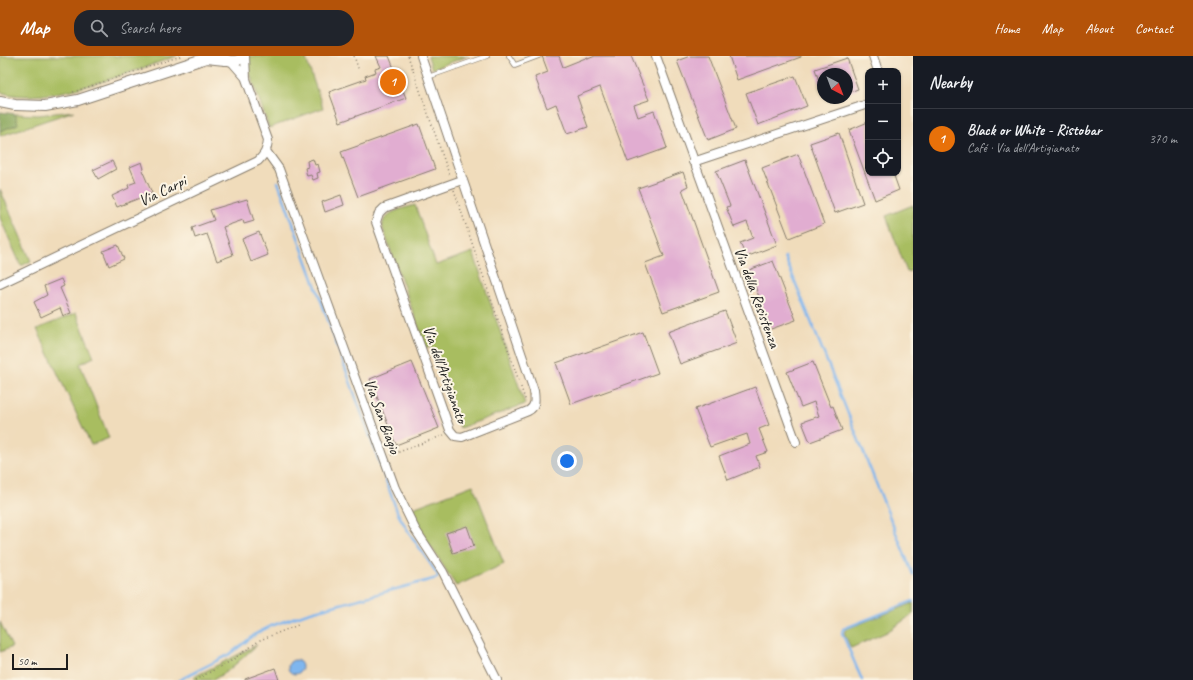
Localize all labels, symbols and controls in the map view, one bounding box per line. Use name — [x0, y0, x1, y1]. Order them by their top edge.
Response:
search box — [74, 10, 354, 46]
text: Map — [20, 16, 50, 40]
icon: search — [88, 17, 110, 39]
text: Search here — [120, 19, 181, 38]
text: Home — [994, 20, 1020, 37]
text: Map — [1042, 20, 1063, 37]
text: About — [1085, 20, 1113, 37]
text: Contact — [1135, 20, 1173, 37]
pin: 1 — [380, 67, 406, 97]
north arrow — [817, 68, 853, 104]
map controls — [865, 68, 901, 176]
button: + — [865, 68, 901, 104]
text: Nearby — [929, 72, 972, 93]
button: − — [865, 104, 901, 140]
text: Black or White - Ristobar — [967, 121, 1101, 140]
text: 1 — [939, 131, 945, 147]
text: 370 m — [1149, 131, 1177, 147]
button: locate — [865, 140, 901, 176]
text: Café · Via dell'Artigianato — [967, 140, 1079, 156]
street label: Via Carpi — [135, 170, 191, 211]
street label: Via della Resistenza — [730, 244, 785, 352]
street label: Via dell'Artigianato — [418, 323, 473, 428]
street label: Via San Biagio — [359, 376, 405, 458]
your location — [557, 451, 577, 471]
scale bar — [12, 652, 68, 671]
text: 50 m — [18, 654, 37, 668]

